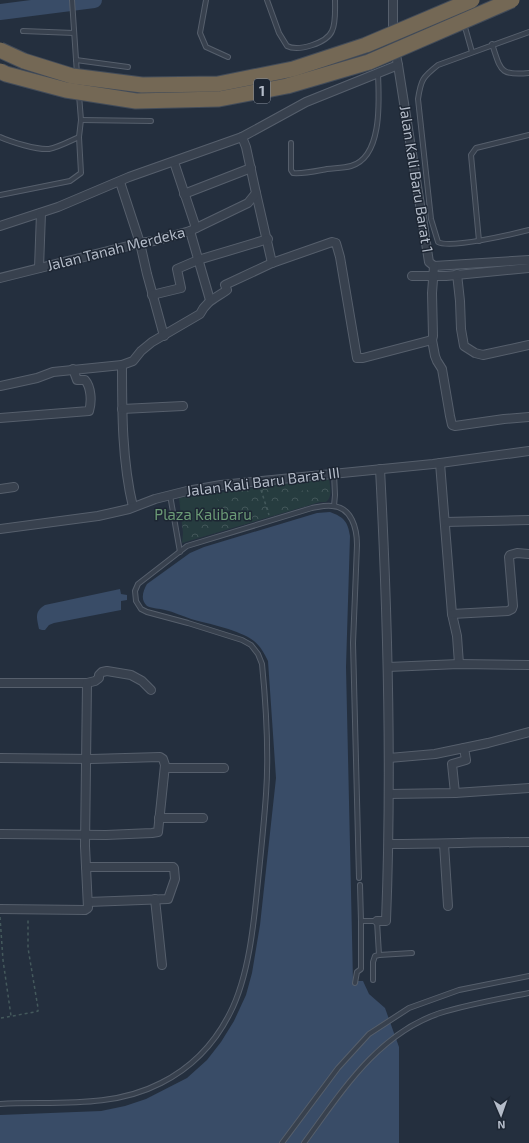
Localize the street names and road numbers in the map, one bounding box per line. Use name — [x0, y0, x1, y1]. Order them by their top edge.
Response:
road number: 1 — [254, 79, 270, 103]
street label: Jalan Kali Baru Barat 1 — [396, 104, 438, 254]
street label: Jalan Tanah Merdeka — [45, 222, 187, 274]
street label: Jalan Kali Baru Barat III — [185, 463, 341, 499]

